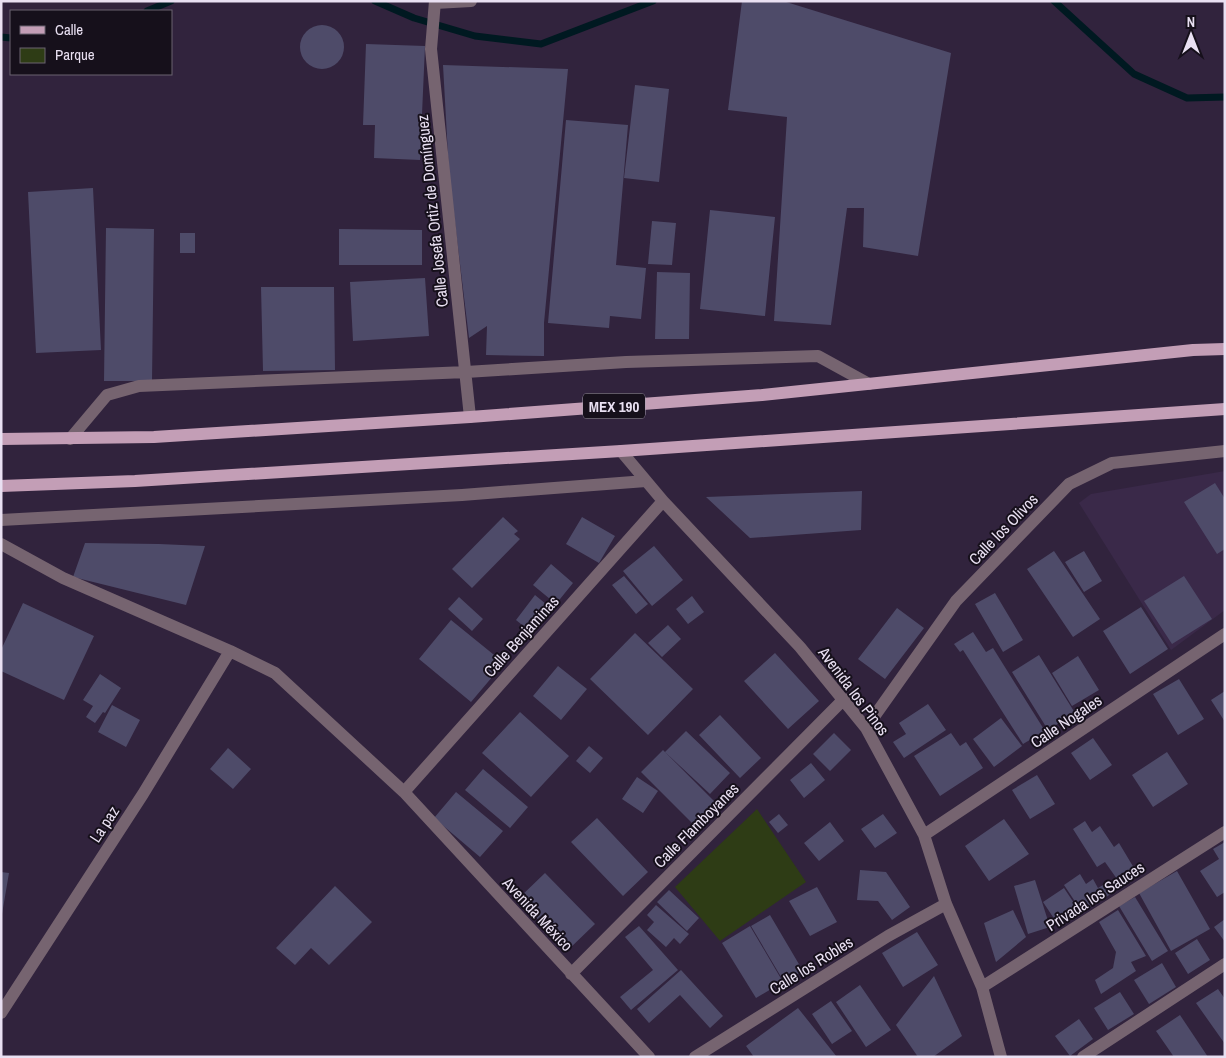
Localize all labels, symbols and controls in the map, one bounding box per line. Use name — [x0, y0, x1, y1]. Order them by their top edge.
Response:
legend — [10, 10, 172, 75]
north arrow — [1166, 10, 1216, 60]
text: N — [1187, 13, 1195, 31]
text: Calle — [55, 19, 83, 40]
text: Parque — [55, 44, 95, 65]
street label: Calle Josefa Ortiz de Domínguez — [411, 113, 453, 308]
road number: MEX 190 — [583, 394, 645, 418]
street label: Calle los Olivos — [963, 489, 1043, 569]
street label: Calle Benjaminas — [478, 590, 564, 682]
street label: Avenida los Pinos — [813, 641, 895, 740]
street label: Calle Nogales — [1026, 689, 1106, 753]
street label: Calle Flamboyanes — [649, 778, 743, 872]
street label: La paz — [84, 801, 124, 847]
street label: Privada los Sauces — [1042, 856, 1148, 936]
street label: Avenida México — [497, 871, 578, 956]
street label: Calle los Robles — [765, 931, 857, 999]

